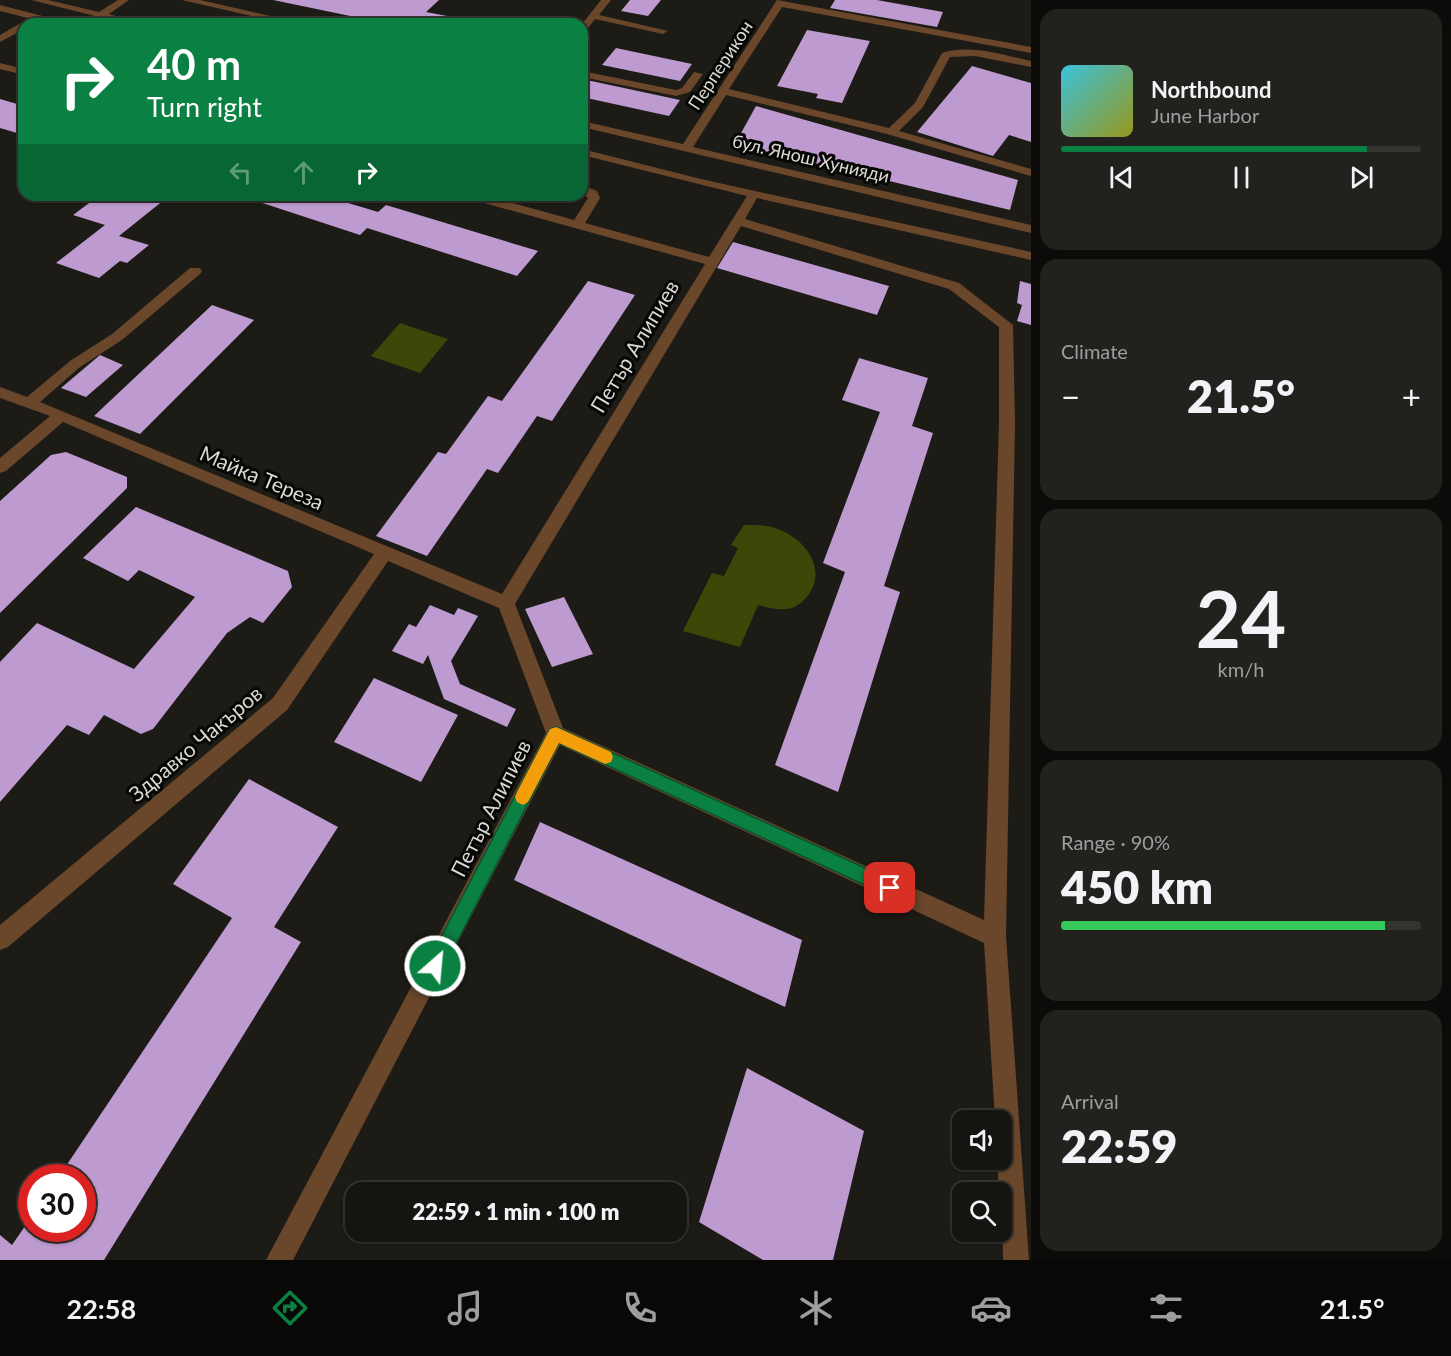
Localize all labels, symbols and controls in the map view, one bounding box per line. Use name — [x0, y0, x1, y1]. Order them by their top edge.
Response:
street label: Перперикон — [683, 16, 757, 114]
text: 40 m — [147, 39, 241, 89]
icon: right — [48, 42, 126, 120]
text: Northbound — [1151, 76, 1271, 103]
text: Turn right — [147, 90, 262, 123]
text: June Harbor — [1151, 103, 1259, 127]
street label: бул. Янош Хунияди — [730, 129, 892, 187]
icon: left — [224, 156, 257, 189]
icon: ahead — [287, 156, 320, 189]
icon: right — [350, 156, 383, 189]
icon: previous — [1105, 161, 1138, 194]
icon: pause — [1225, 161, 1258, 194]
icon: next — [1345, 161, 1378, 194]
street label: Петър Алипиев — [585, 275, 683, 417]
text: Climate — [1061, 339, 1128, 363]
text: 21.5° — [1187, 369, 1295, 423]
text: − — [1061, 376, 1080, 416]
text: + — [1402, 376, 1421, 416]
street label: Майка Тереза — [196, 440, 328, 514]
text: 24 — [1196, 571, 1286, 665]
text: km/h — [1218, 657, 1264, 681]
street label: Здравко Чакъров — [123, 680, 267, 806]
street label: Петър Алипиев — [445, 735, 535, 881]
text: Range · 90% — [1061, 830, 1170, 854]
text: 450 km — [1061, 860, 1213, 914]
pin — [864, 862, 915, 913]
icon: arrive — [873, 871, 906, 904]
position arrow — [403, 934, 467, 998]
text: Arrival — [1061, 1089, 1119, 1113]
map controls — [952, 1110, 1012, 1242]
button: sound — [952, 1110, 1012, 1170]
text: 22:59 — [1061, 1119, 1177, 1173]
speed limit sign: 30 — [18, 1164, 96, 1242]
button: search — [952, 1182, 1012, 1242]
text: 22:59 · 1 min · 100 m — [413, 1198, 619, 1225]
icon: directions — [269, 1287, 311, 1329]
icon: music — [444, 1287, 486, 1329]
icon: phone — [619, 1287, 661, 1329]
icon: climate — [795, 1287, 837, 1329]
icon: car — [970, 1287, 1012, 1329]
icon: filters — [1145, 1287, 1187, 1329]
text: 22:58 — [67, 1292, 136, 1325]
text: 21.5° — [1320, 1292, 1384, 1325]

